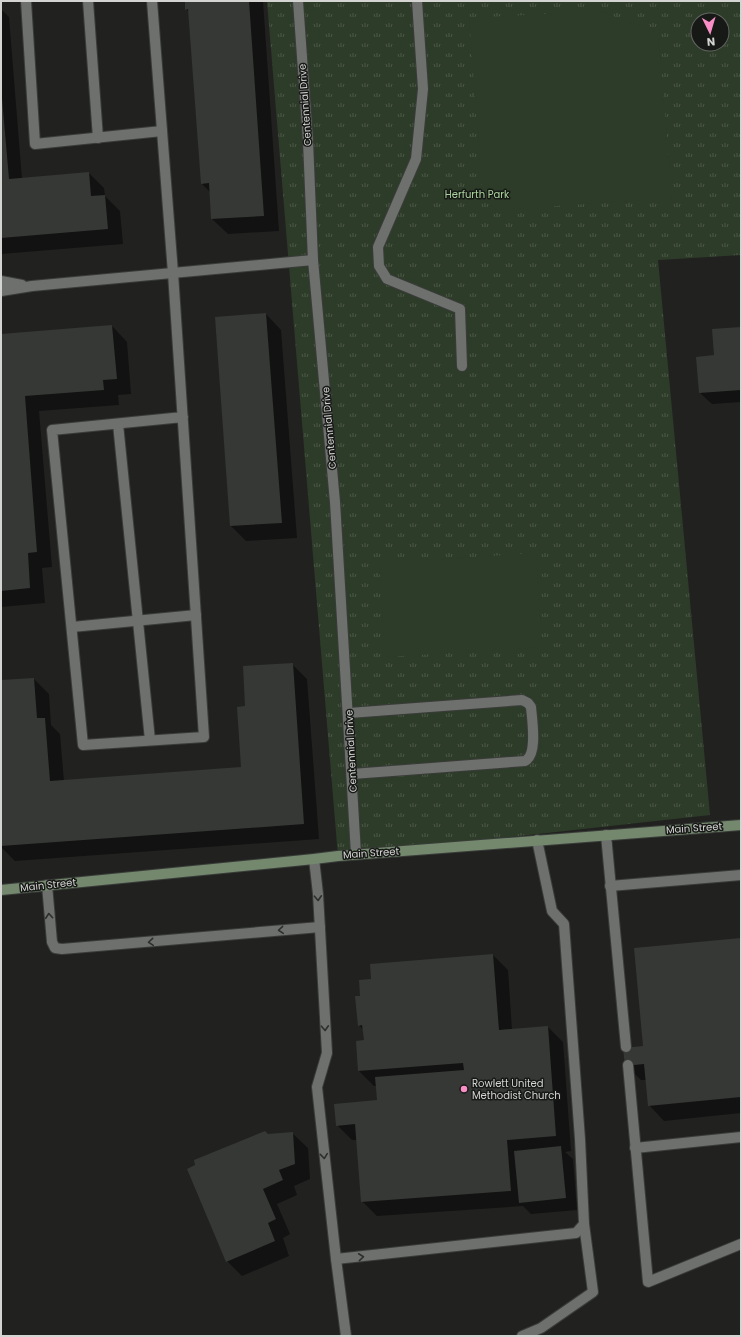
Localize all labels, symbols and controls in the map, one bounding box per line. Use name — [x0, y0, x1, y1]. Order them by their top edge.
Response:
north arrow — [690, 12, 730, 52]
text: N — [706, 34, 716, 50]
street label: Centennial Drive — [295, 63, 315, 147]
park label: Herfurth Park — [445, 187, 510, 202]
street label: Centennial Drive — [318, 386, 340, 470]
street label: Centennial Drive — [341, 709, 361, 793]
street label: Main Street — [665, 819, 723, 837]
street label: Main Street — [342, 844, 400, 862]
street label: Main Street — [19, 875, 77, 895]
one-way arrow — [314, 895, 323, 901]
one-way arrow — [45, 913, 54, 919]
one-way arrow — [278, 926, 284, 935]
one-way arrow — [148, 937, 154, 946]
one-way arrow — [321, 1025, 330, 1031]
place label: Rowlett United Methodist Church — [472, 1076, 561, 1103]
marker: Rowlett United Methodist Church — [459, 1084, 469, 1094]
one-way arrow — [319, 1153, 328, 1159]
one-way arrow — [358, 1252, 365, 1261]

